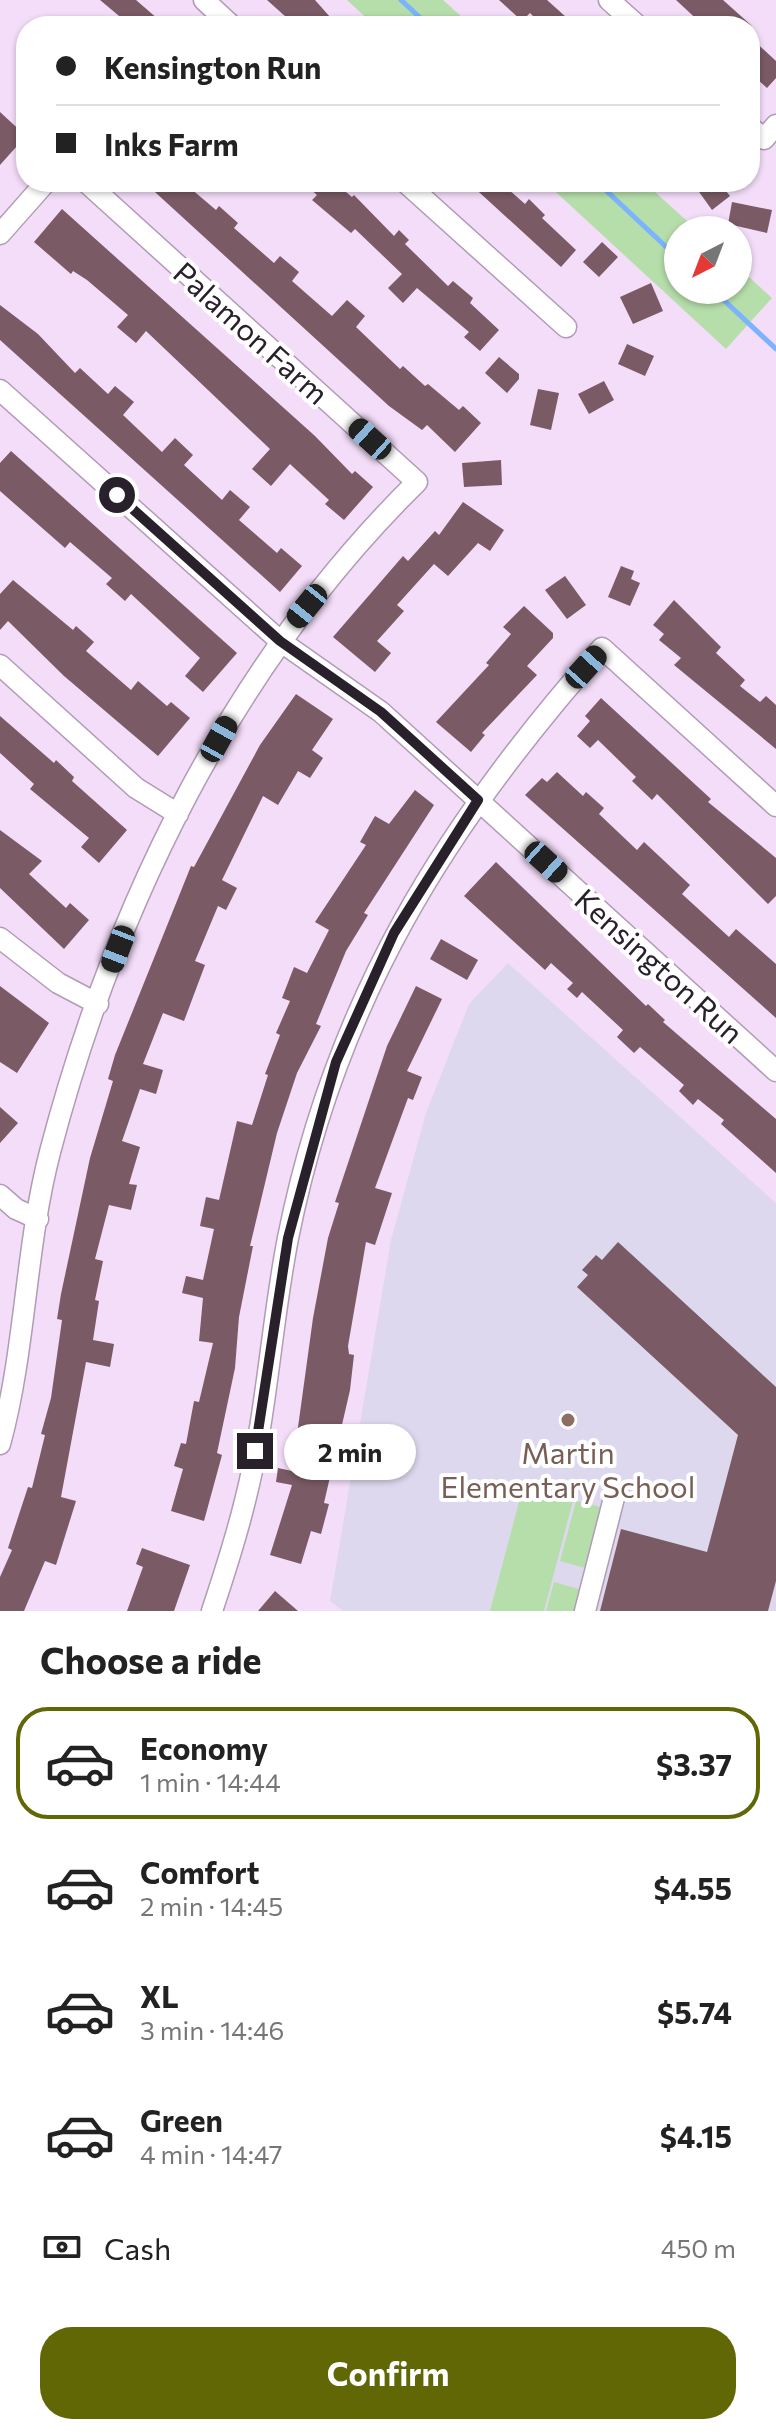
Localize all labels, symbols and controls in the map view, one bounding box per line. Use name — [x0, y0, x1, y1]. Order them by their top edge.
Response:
text: Kensington Run — [104, 48, 321, 85]
text: Inks Farm — [104, 125, 239, 162]
north arrow — [664, 216, 752, 304]
map controls — [664, 216, 752, 304]
street label: Palamon Farm — [167, 253, 337, 411]
car — [344, 414, 396, 464]
route start — [99, 477, 135, 513]
car — [283, 580, 331, 632]
car — [561, 641, 611, 693]
car — [197, 712, 241, 766]
car — [520, 837, 572, 887]
street label: Kensington Run — [568, 880, 752, 1050]
car — [98, 922, 138, 976]
marker: Martin Elementary School — [559, 1411, 577, 1429]
callout: 2 min — [283, 1423, 415, 1479]
route end — [237, 1433, 273, 1469]
place label: Martin Elementary School — [441, 1433, 695, 1504]
text: 2 min — [318, 1436, 382, 1467]
text: Choose a ride — [40, 1637, 261, 1681]
icon: car — [44, 1727, 116, 1799]
text: Economy — [140, 1729, 268, 1766]
text: $3.37 — [656, 1745, 732, 1782]
text: 1 min · 14:44 — [140, 1766, 281, 1797]
icon: car — [44, 1851, 116, 1923]
text: Comfort — [140, 1853, 259, 1890]
text: $4.55 — [654, 1869, 732, 1906]
text: 2 min · 14:45 — [140, 1890, 283, 1921]
icon: car — [44, 1975, 116, 2047]
text: XL — [140, 1977, 179, 2014]
text: $5.74 — [657, 1993, 732, 2030]
text: 3 min · 14:46 — [140, 2014, 284, 2045]
icon: car — [44, 2099, 116, 2171]
text: Green — [140, 2101, 223, 2138]
text: $4.15 — [660, 2117, 732, 2154]
text: 4 min · 14:47 — [140, 2138, 283, 2169]
icon: cash — [40, 2225, 84, 2269]
text: Cash — [104, 2229, 171, 2266]
text: 450 m — [661, 2232, 736, 2263]
button: Confirm — [40, 2327, 736, 2419]

